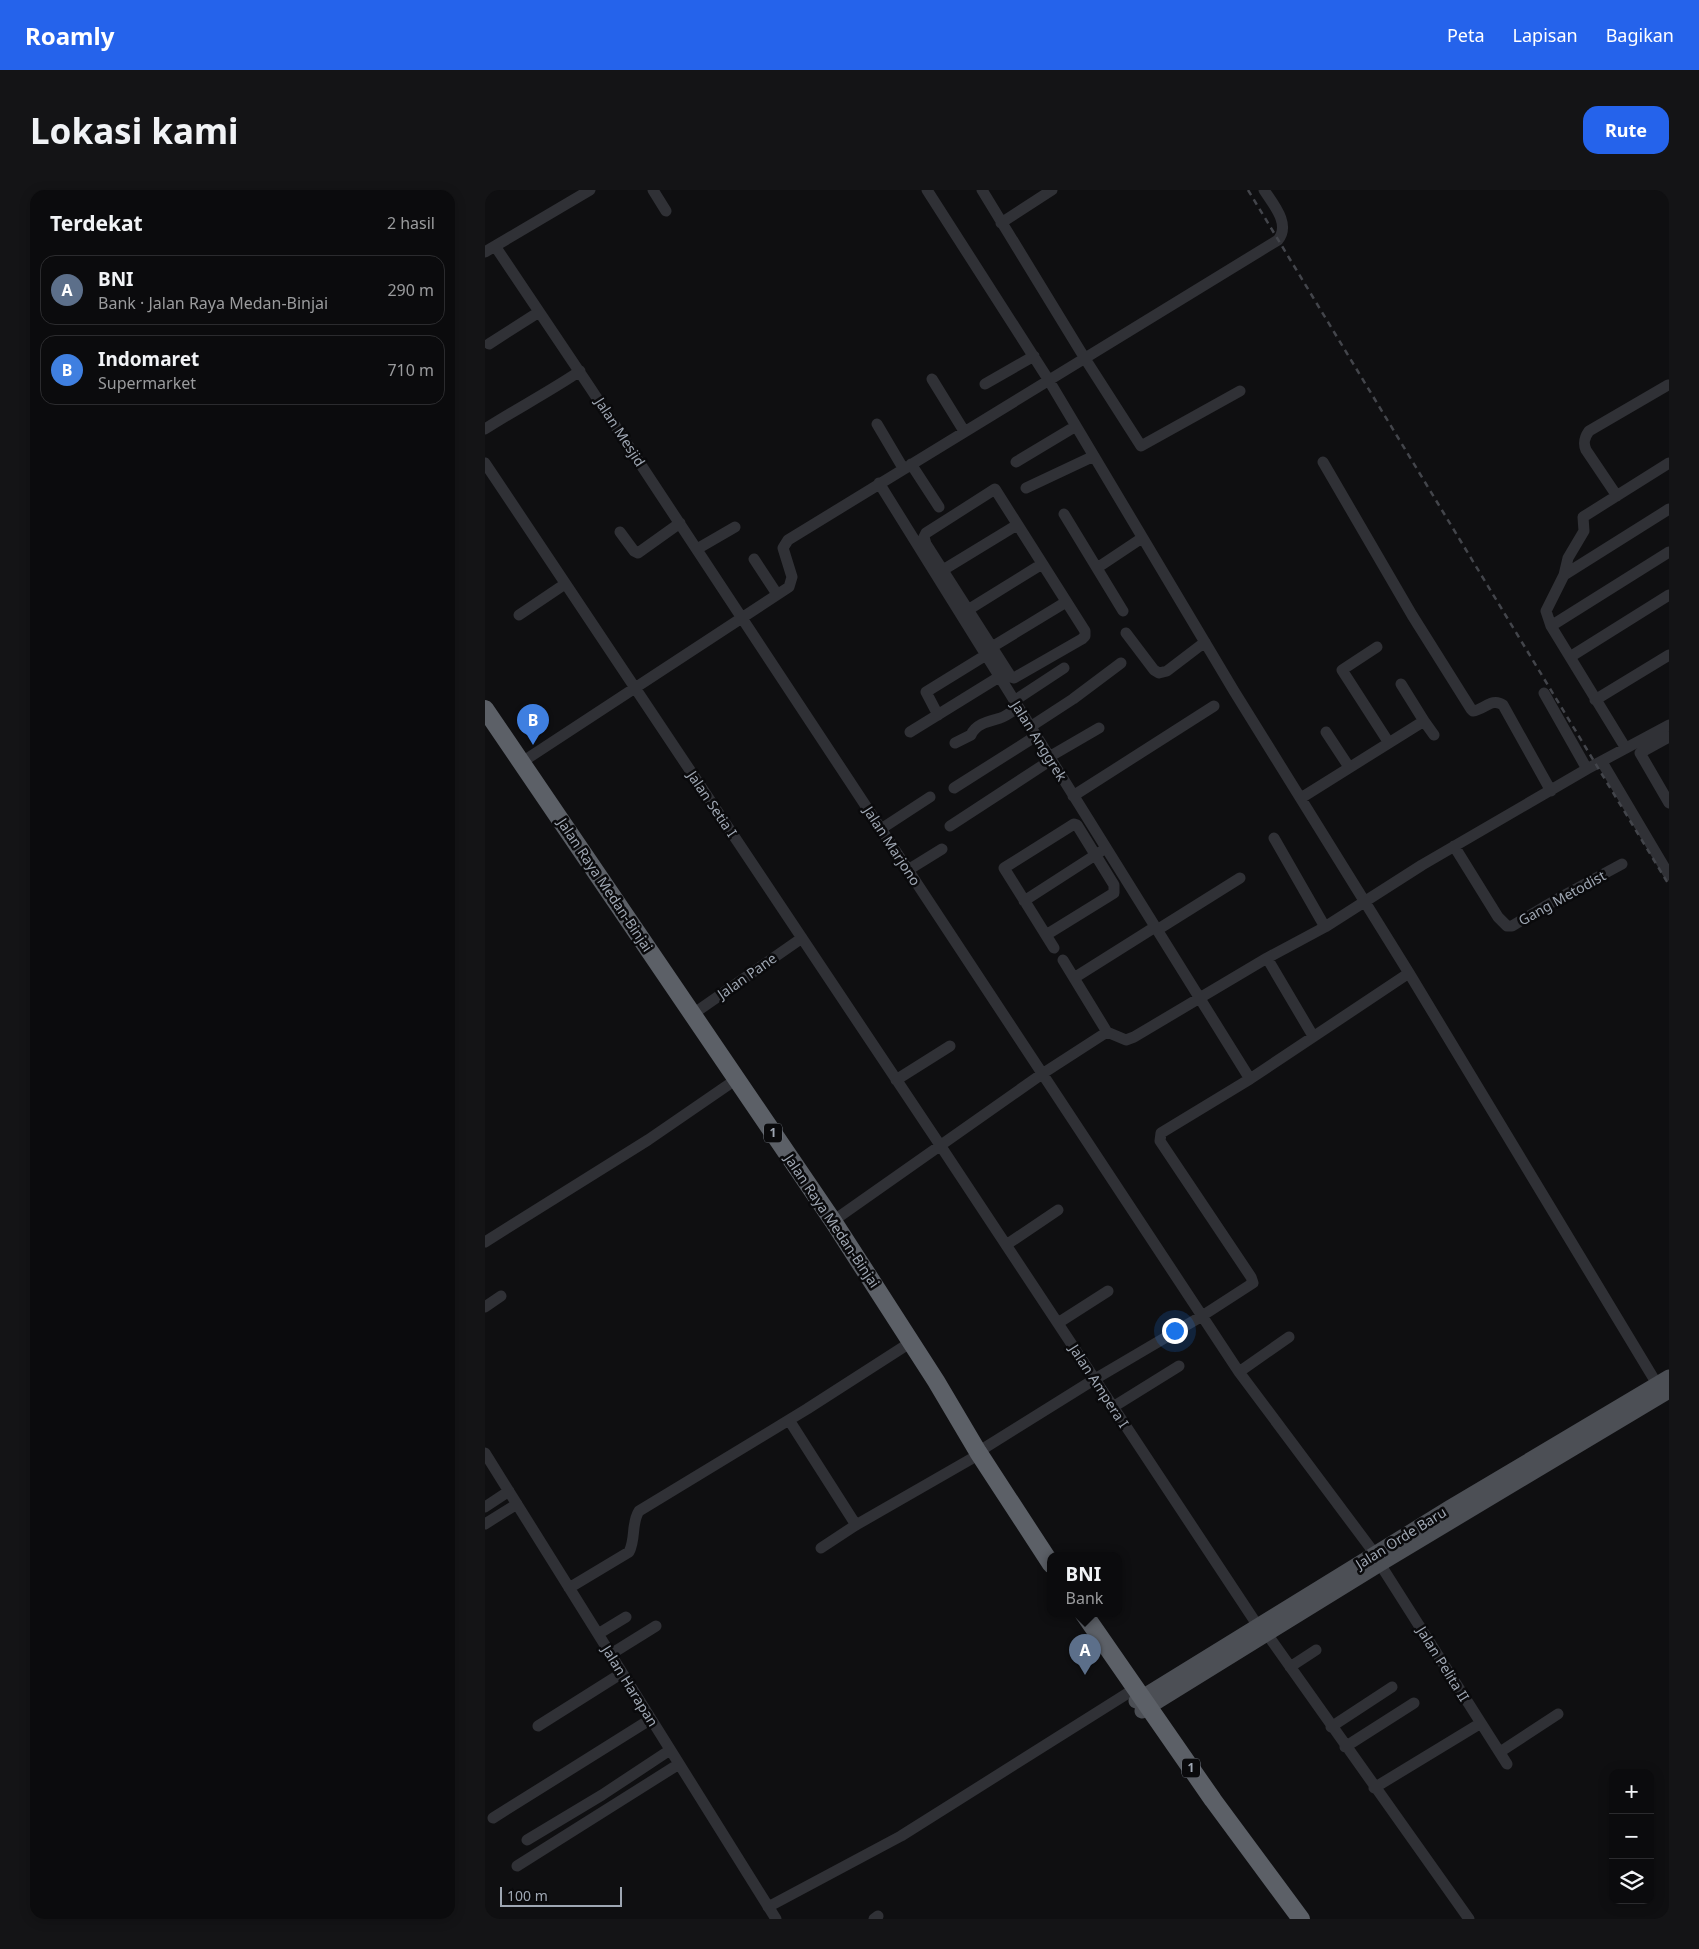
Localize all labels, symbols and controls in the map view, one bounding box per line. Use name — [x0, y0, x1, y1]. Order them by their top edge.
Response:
text: Roamly — [25, 19, 114, 52]
text: Peta — [1447, 23, 1485, 47]
text: Lapisan — [1513, 23, 1578, 47]
text: Bagikan — [1606, 23, 1674, 47]
button: Rute — [1583, 106, 1669, 154]
text: Lokasi kami — [30, 107, 239, 154]
text: Terdekat — [50, 209, 143, 237]
text: 2 hasil — [387, 212, 435, 234]
text: BNI — [98, 266, 133, 292]
text: A — [61, 279, 73, 301]
text: 290 m — [387, 279, 434, 301]
text: Bank · Jalan Raya Medan-Binjai — [98, 292, 328, 314]
text: Indomaret — [98, 346, 199, 372]
text: B — [62, 359, 72, 381]
text: 710 m — [387, 359, 434, 381]
text: Supermarket — [98, 372, 196, 394]
street label: Jalan Mesjid — [590, 392, 650, 470]
street label: Jalan Anggrek — [1006, 695, 1072, 785]
pin: B — [517, 704, 549, 745]
street label: Jalan Setia I — [682, 765, 742, 841]
street label: Jalan Marjono — [859, 801, 925, 889]
street label: Jalan Raya Medan-Binjai — [552, 813, 657, 955]
street label: Gang Metodist — [1515, 866, 1609, 929]
street label: Jalan Pane — [712, 948, 780, 1004]
road number: 1 — [764, 1124, 782, 1142]
street label: Jalan Raya Medan-Binjai — [779, 1149, 884, 1291]
your location — [1162, 1318, 1188, 1344]
street label: Jalan Ampera I — [1064, 1339, 1134, 1431]
street label: Jalan Orde Baru — [1350, 1502, 1450, 1574]
popup — [1047, 1552, 1122, 1617]
text: BNI — [1066, 1561, 1101, 1587]
text: Bank — [1066, 1587, 1103, 1609]
street label: Jalan Pelita II — [1412, 1621, 1474, 1705]
pin: A — [1069, 1634, 1101, 1675]
street label: Jalan Harapan — [597, 1640, 663, 1730]
road number: 1 — [1182, 1759, 1200, 1778]
map controls — [1609, 1769, 1654, 1904]
button: + — [1609, 1769, 1654, 1814]
button: − — [1609, 1814, 1654, 1859]
button: layers — [1609, 1859, 1654, 1904]
scale bar — [500, 1884, 623, 1907]
text: 100 m — [507, 1886, 548, 1905]

